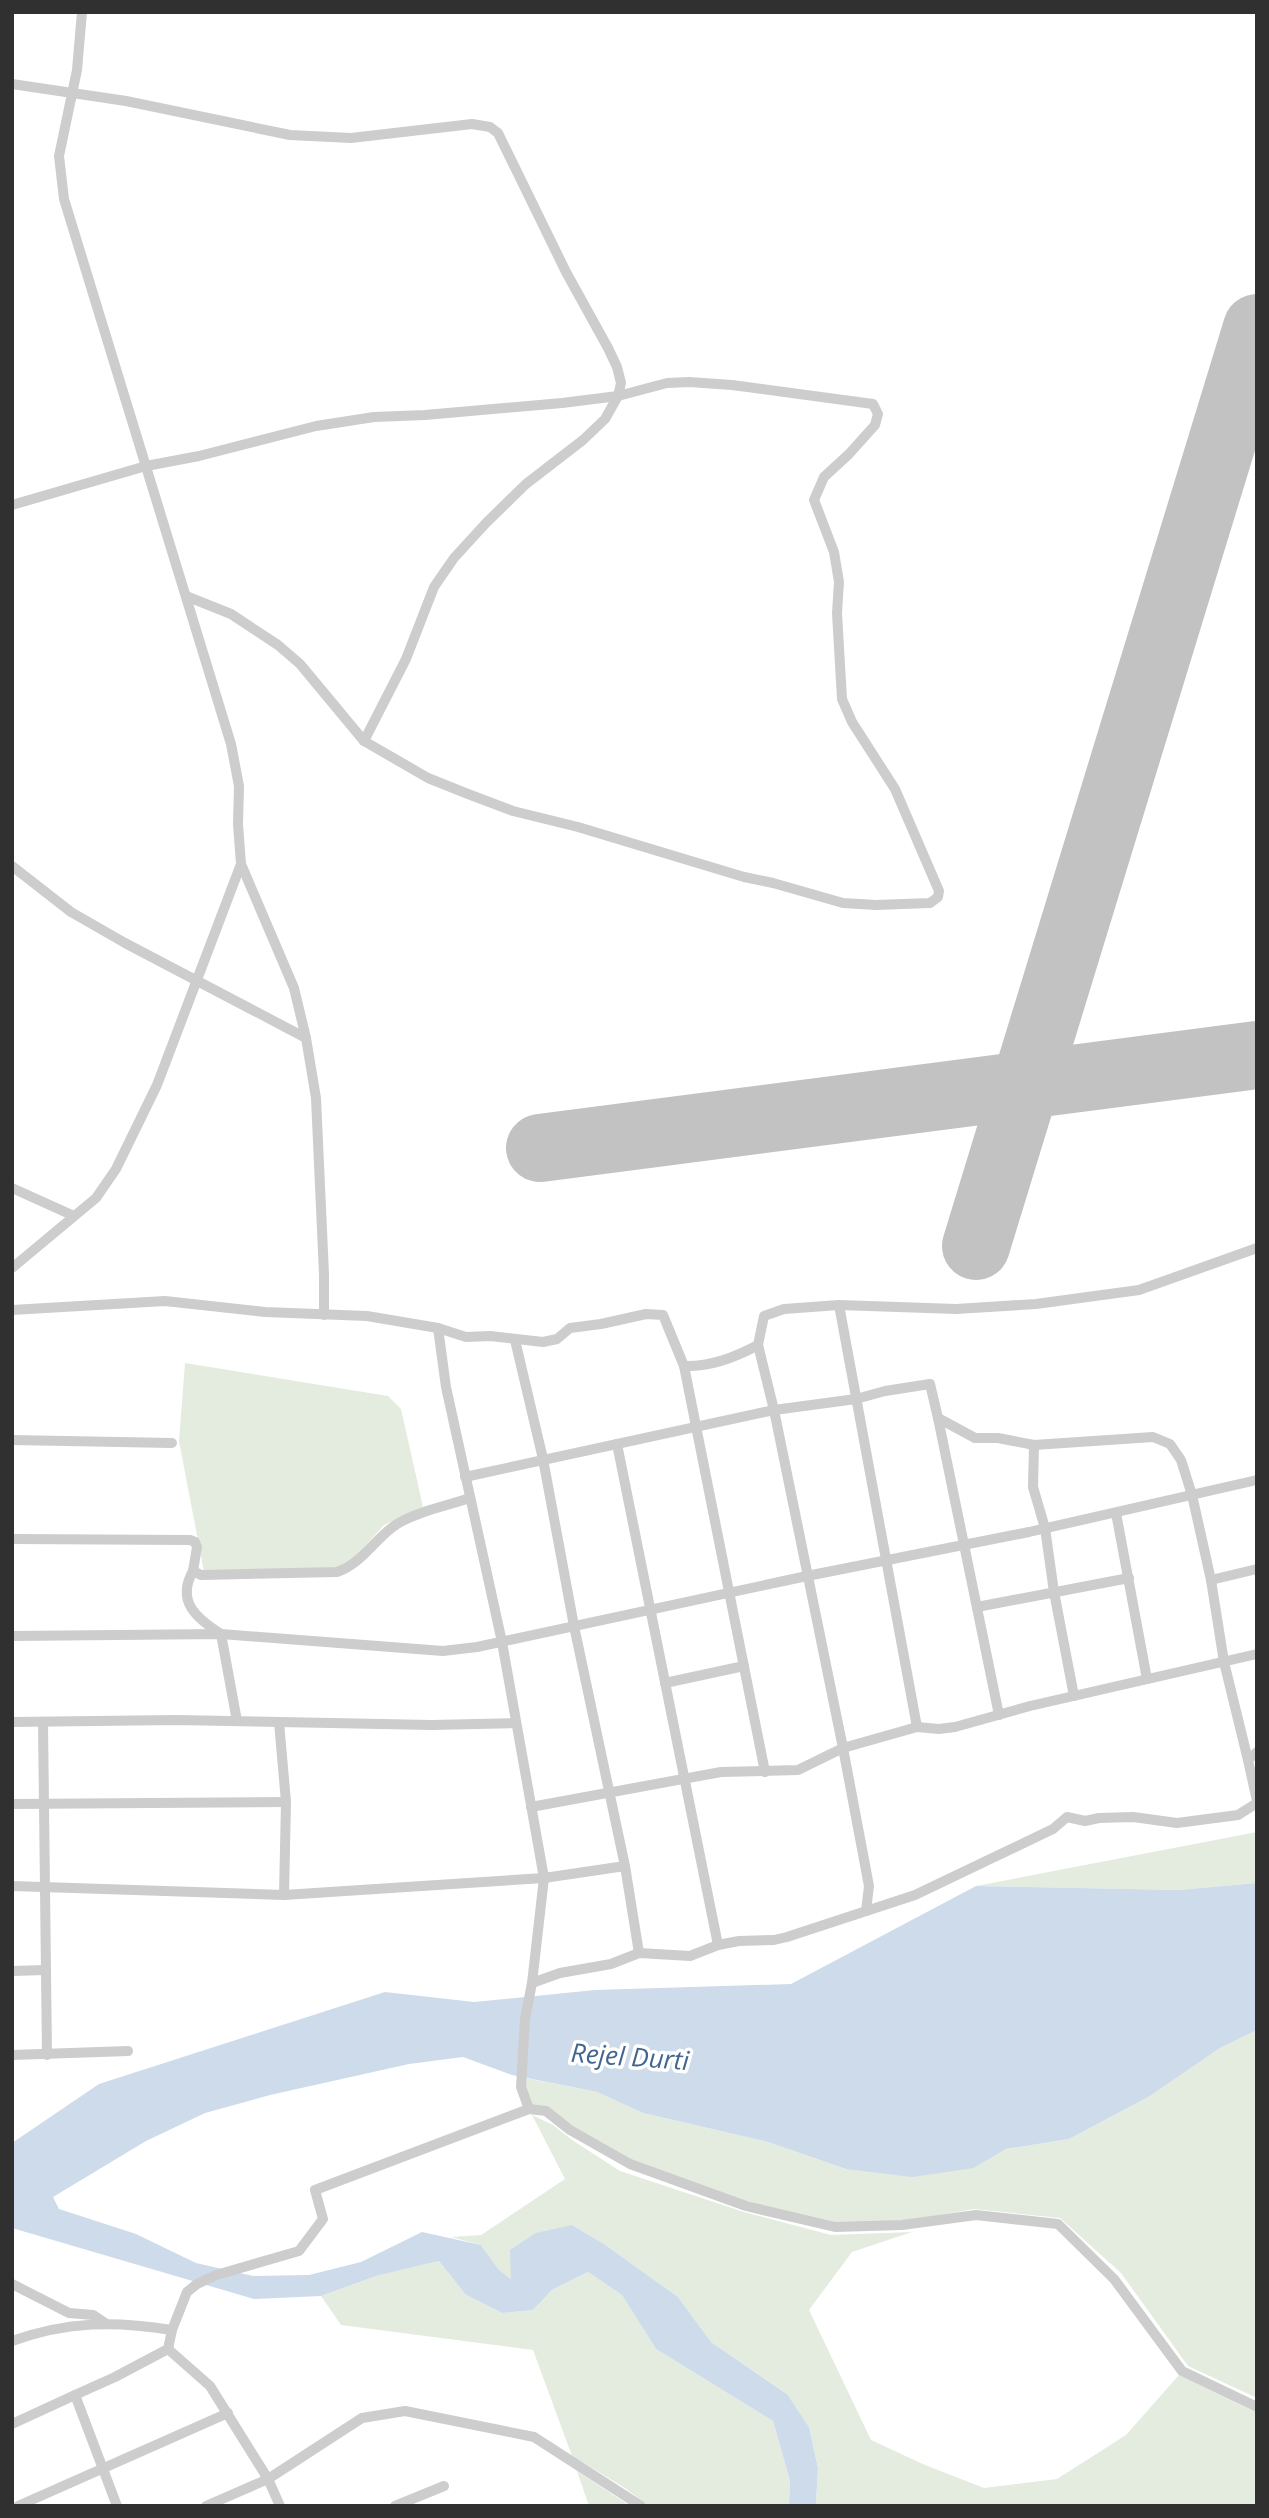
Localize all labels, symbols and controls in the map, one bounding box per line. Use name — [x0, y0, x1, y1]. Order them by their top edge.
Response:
water label: Rejel Durti — [570, 2034, 691, 2078]

